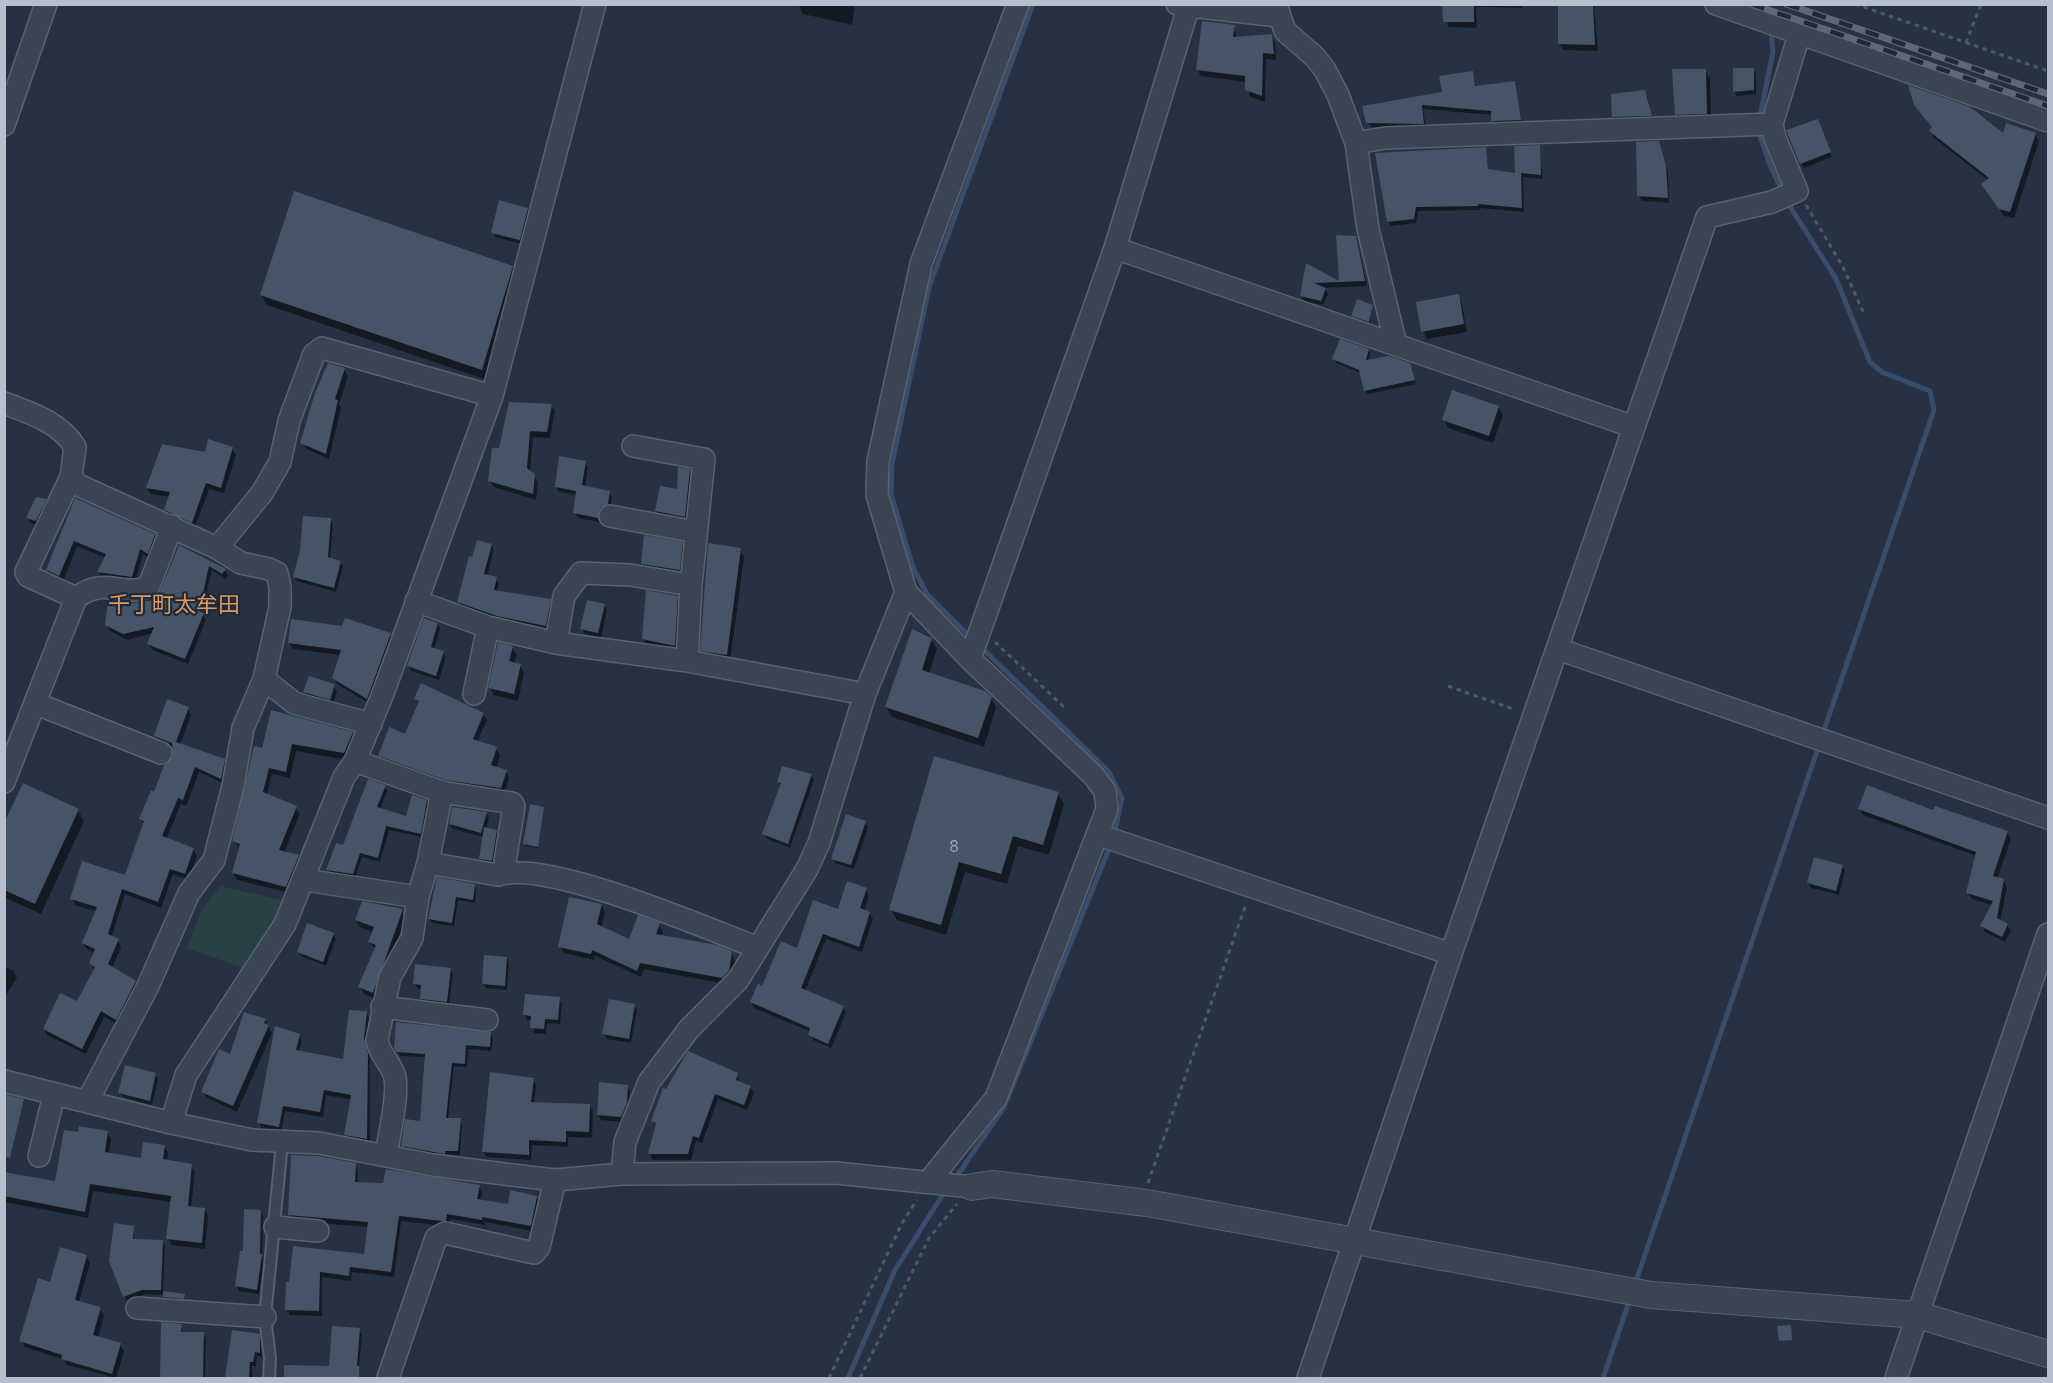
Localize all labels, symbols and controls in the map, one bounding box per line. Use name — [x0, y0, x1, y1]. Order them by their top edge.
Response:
district label: 千丁町太牟田 — [108, 593, 240, 619]
house number: 8 — [949, 837, 959, 857]

